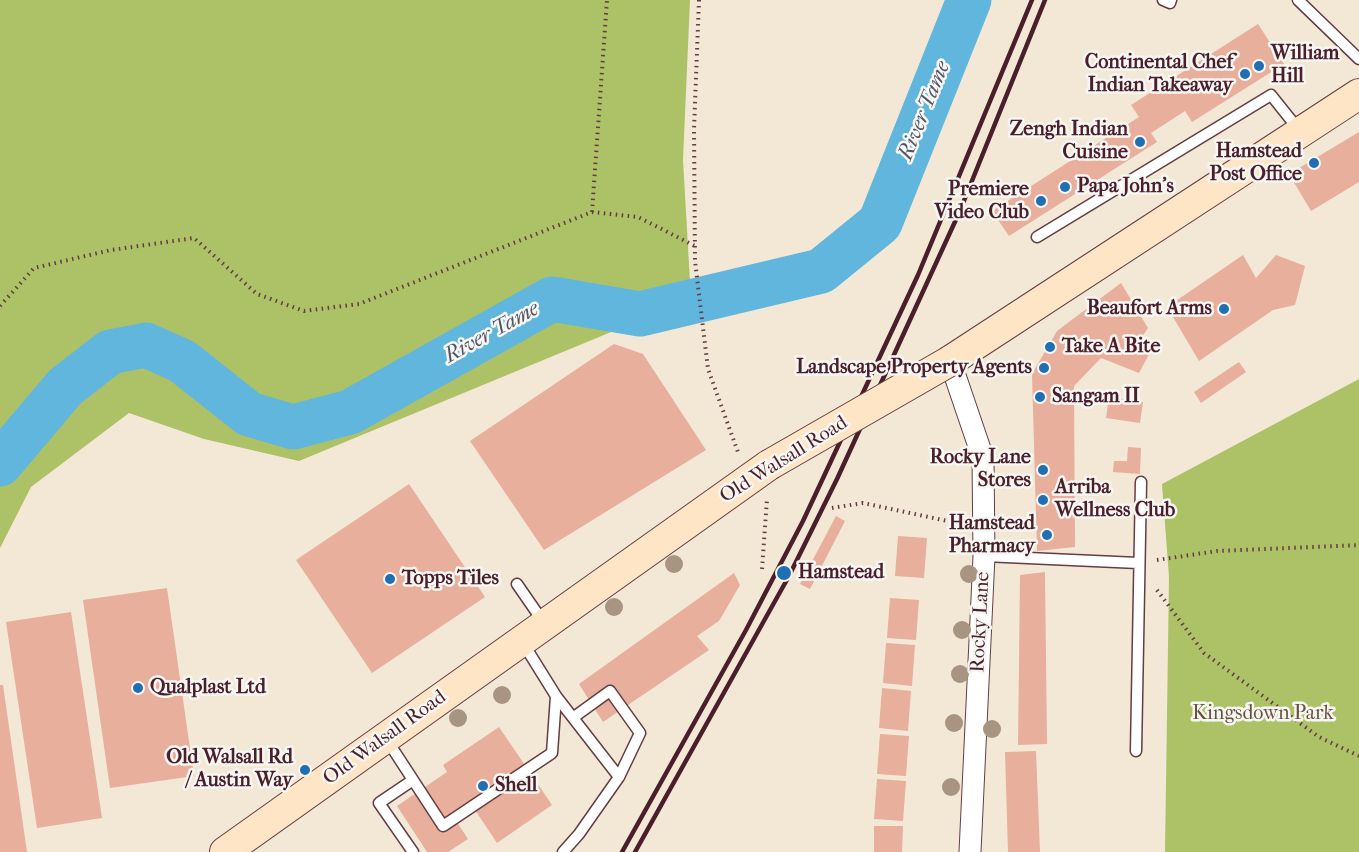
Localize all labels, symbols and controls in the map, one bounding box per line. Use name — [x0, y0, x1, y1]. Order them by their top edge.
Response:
place label: William Hill — [1271, 42, 1339, 89]
place label: Continental Chef Indian Takeaway — [1085, 51, 1233, 98]
water label: River Tame — [894, 58, 956, 164]
marker: William Hill — [1252, 59, 1266, 73]
marker: Continental Chef Indian Takeaway — [1238, 67, 1252, 81]
place label: Zengh Indian Cuisine — [1010, 118, 1128, 165]
marker: Zengh Indian Cuisine — [1133, 135, 1147, 149]
place label: Hamstead Post Office — [1209, 140, 1302, 187]
marker: Hamstead Post Office — [1307, 156, 1321, 170]
place label: Papa John's — [1077, 175, 1174, 199]
place label: Premiere Video Club — [934, 178, 1029, 225]
marker: Papa John's — [1058, 180, 1072, 194]
marker: Premiere Video Club — [1034, 194, 1048, 208]
water label: River Tame — [440, 297, 544, 369]
place label: Beaufort Arms — [1087, 297, 1212, 321]
marker: Beaufort Arms — [1217, 302, 1231, 316]
place label: Take A Bite — [1062, 335, 1160, 359]
marker: Take A Bite — [1043, 340, 1057, 354]
place label: Landscape Property Agents — [796, 356, 1032, 380]
marker: Landscape Property Agents — [1037, 361, 1051, 375]
place label: Sangam II — [1052, 385, 1140, 409]
marker: Sangam II — [1033, 390, 1047, 404]
street label: Old Walsall Road — [716, 411, 852, 509]
place label: Rocky Lane Stores — [930, 446, 1031, 493]
marker: Rocky Lane Stores — [1036, 463, 1050, 477]
place label: Arriba Wellness Club — [1055, 476, 1175, 523]
marker: Arriba Wellness Club — [1036, 493, 1050, 507]
place label: Hamstead Pharmacy — [949, 512, 1035, 559]
marker: Hamstead Pharmacy — [1040, 528, 1054, 542]
place label: Hamstead — [798, 561, 884, 585]
marker: Hamstead — [775, 564, 793, 582]
place label: Topps Tiles — [402, 567, 499, 591]
street label: Rocky Lane — [966, 571, 996, 673]
marker: Topps Tiles — [383, 572, 397, 586]
place label: Qualplast Ltd — [150, 676, 266, 700]
marker: Qualplast Ltd — [131, 681, 145, 695]
street label: Old Walsall Road — [319, 685, 451, 791]
park label: Kingsdown Park — [1192, 702, 1334, 726]
place label: Old Walsall Rd / Austin Way — [166, 746, 293, 793]
marker: Old Walsall Rd / Austin Way — [298, 763, 312, 777]
place label: Shell — [495, 774, 537, 798]
marker: Shell — [476, 779, 490, 793]

